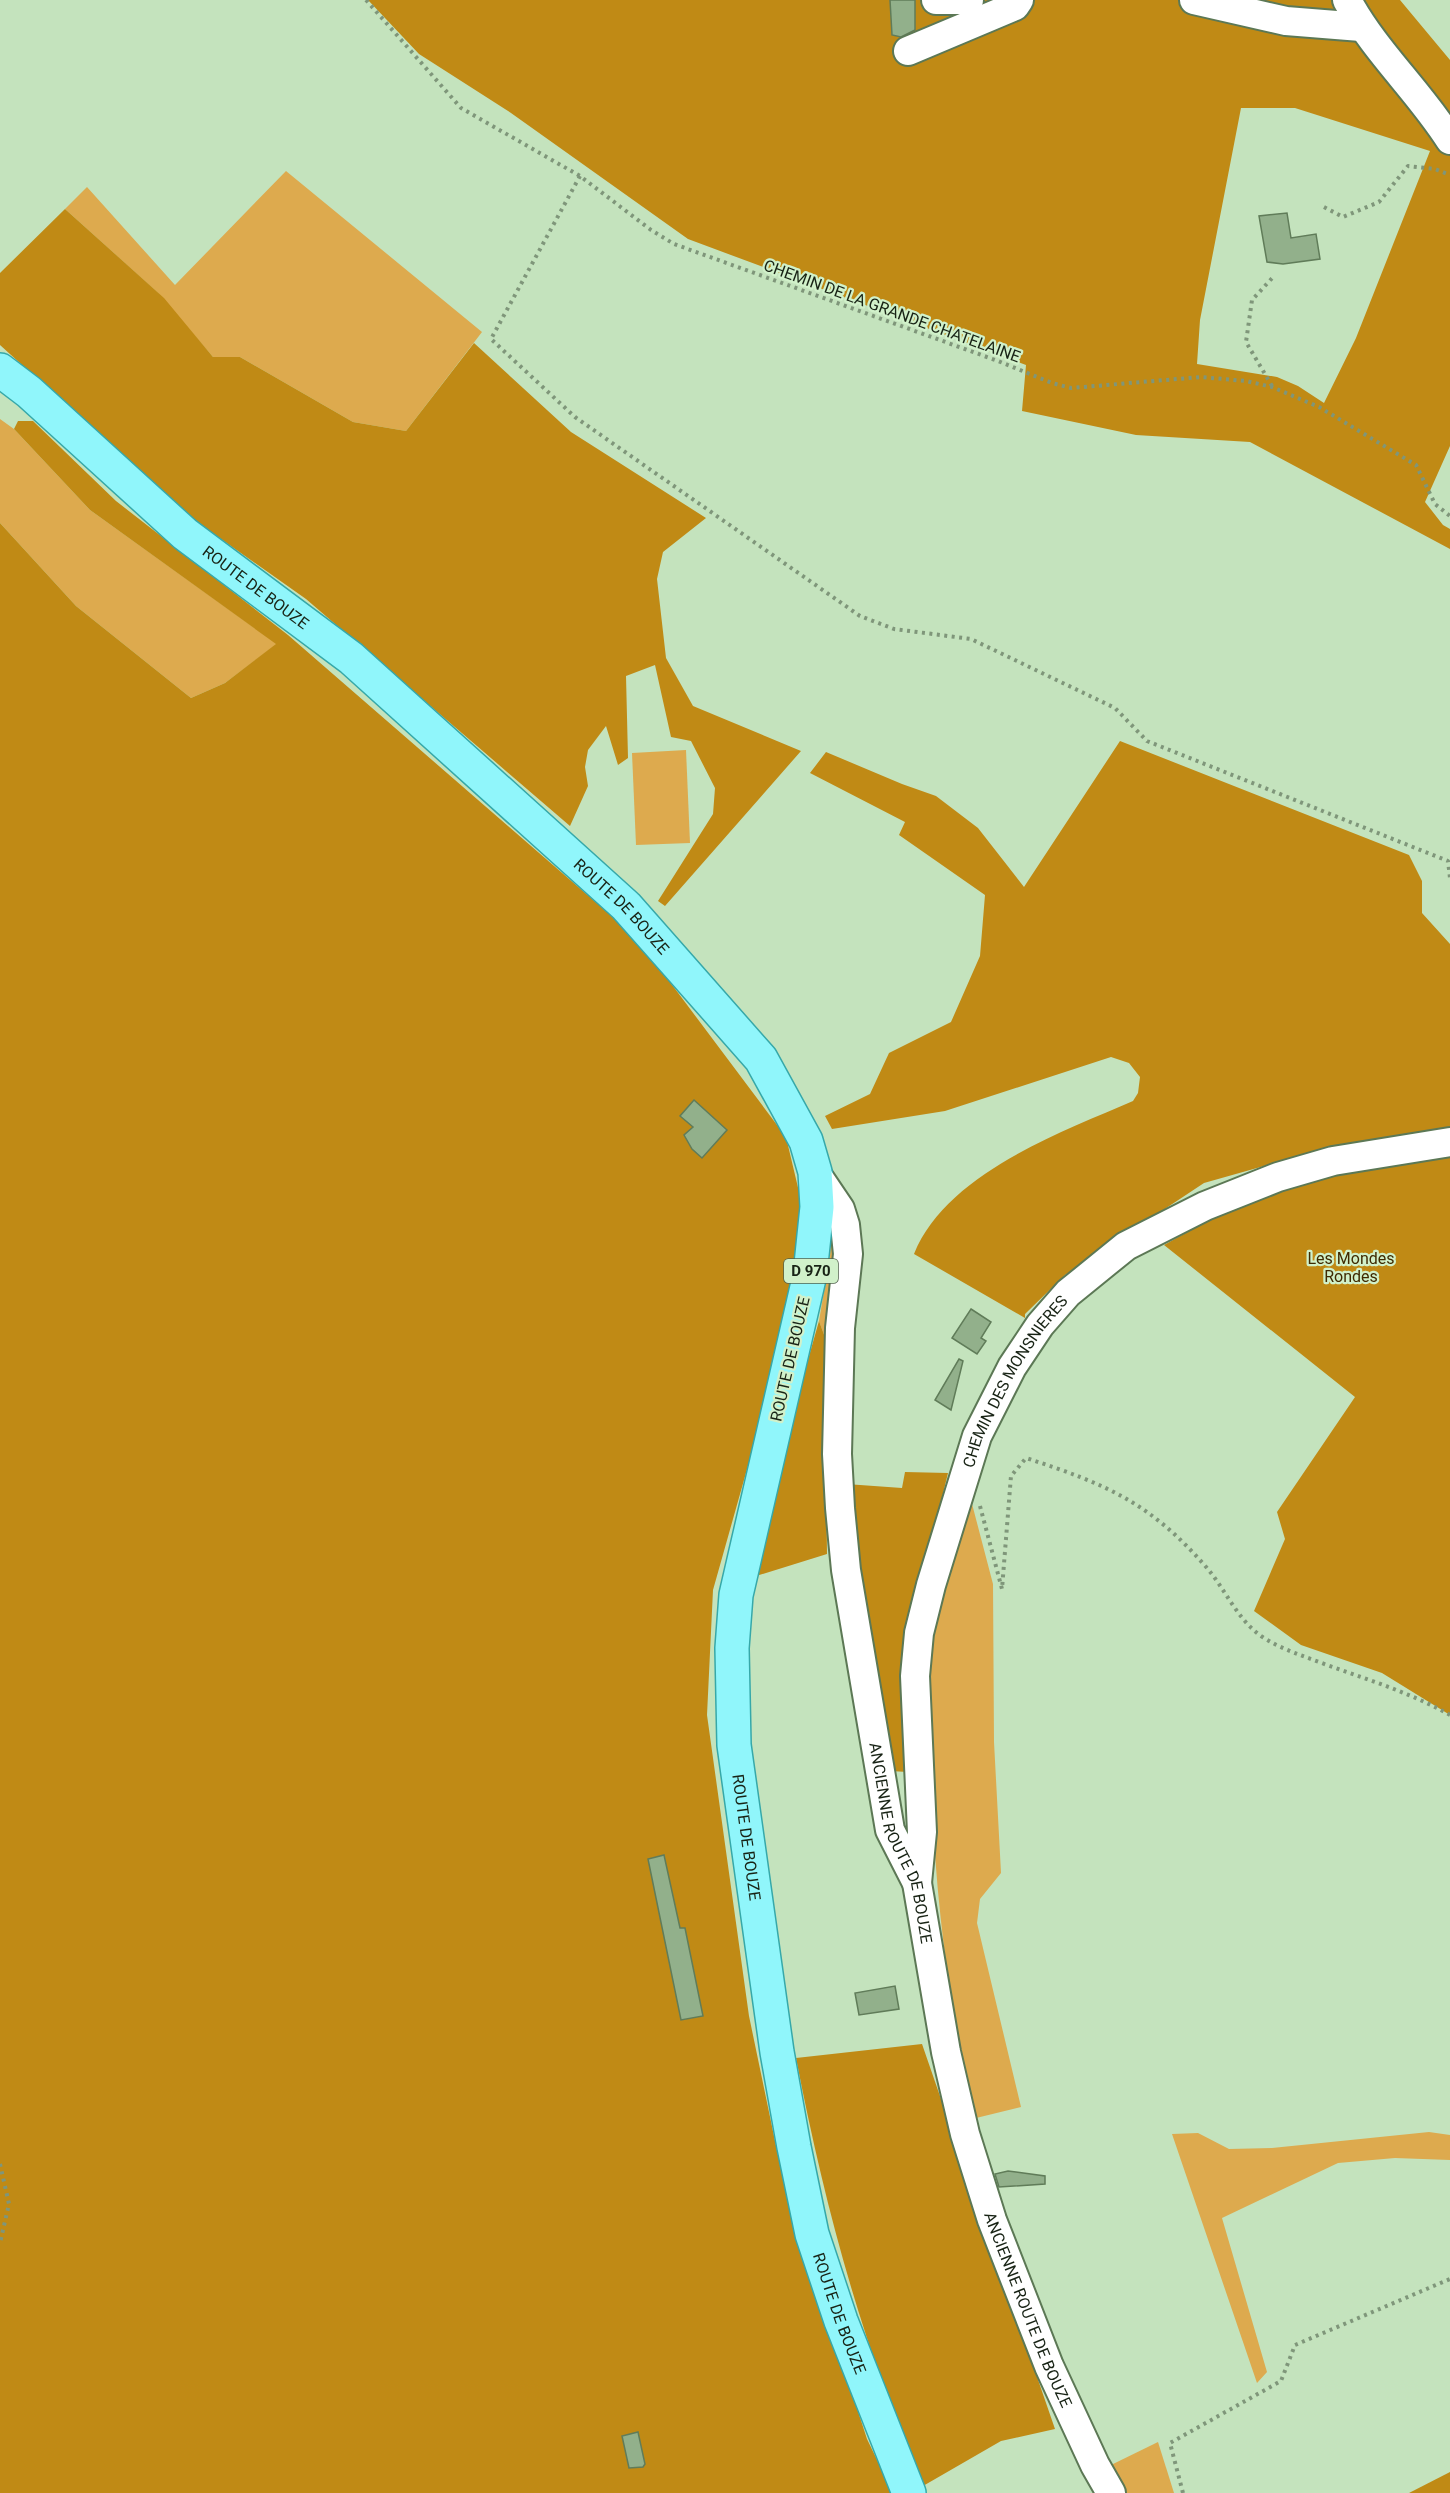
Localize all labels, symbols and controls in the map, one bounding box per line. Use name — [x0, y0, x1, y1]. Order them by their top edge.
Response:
street label: CHEMIN DE LA GRANDE CHATELAINE — [761, 256, 1023, 366]
street label: ROUTE DE BOUZE — [199, 541, 313, 633]
street label: ROUTE DE BOUZE — [570, 854, 673, 958]
park label: Les Mondes Rondes — [1307, 1249, 1395, 1286]
road number: D 970 — [784, 1259, 838, 1283]
street label: CHEMIN DES MONSNIERES — [958, 1291, 1071, 1470]
street label: ROUTE DE BOUZE — [766, 1295, 814, 1423]
street label: ANCIENNE ROUTE DE BOUZE — [866, 1741, 937, 1945]
street label: ROUTE DE BOUZE — [729, 1773, 765, 1902]
street label: ANCIENNE ROUTE DE BOUZE — [981, 2210, 1076, 2410]
street label: ROUTE DE BOUZE — [809, 2250, 870, 2377]

